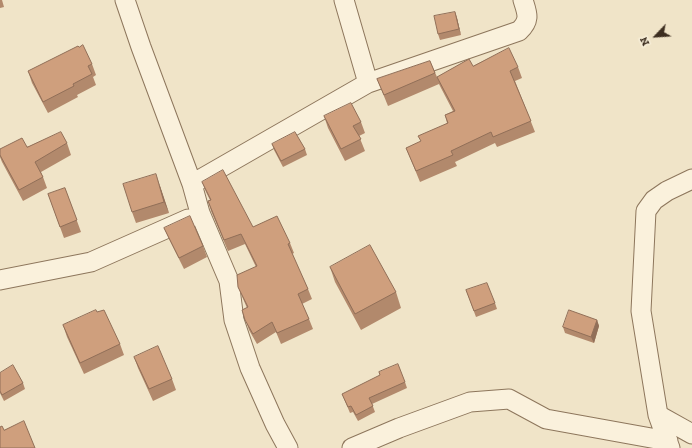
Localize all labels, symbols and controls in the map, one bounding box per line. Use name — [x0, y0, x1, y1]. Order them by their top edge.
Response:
north arrow — [636, 16, 676, 56]
text: N — [637, 35, 652, 48]

